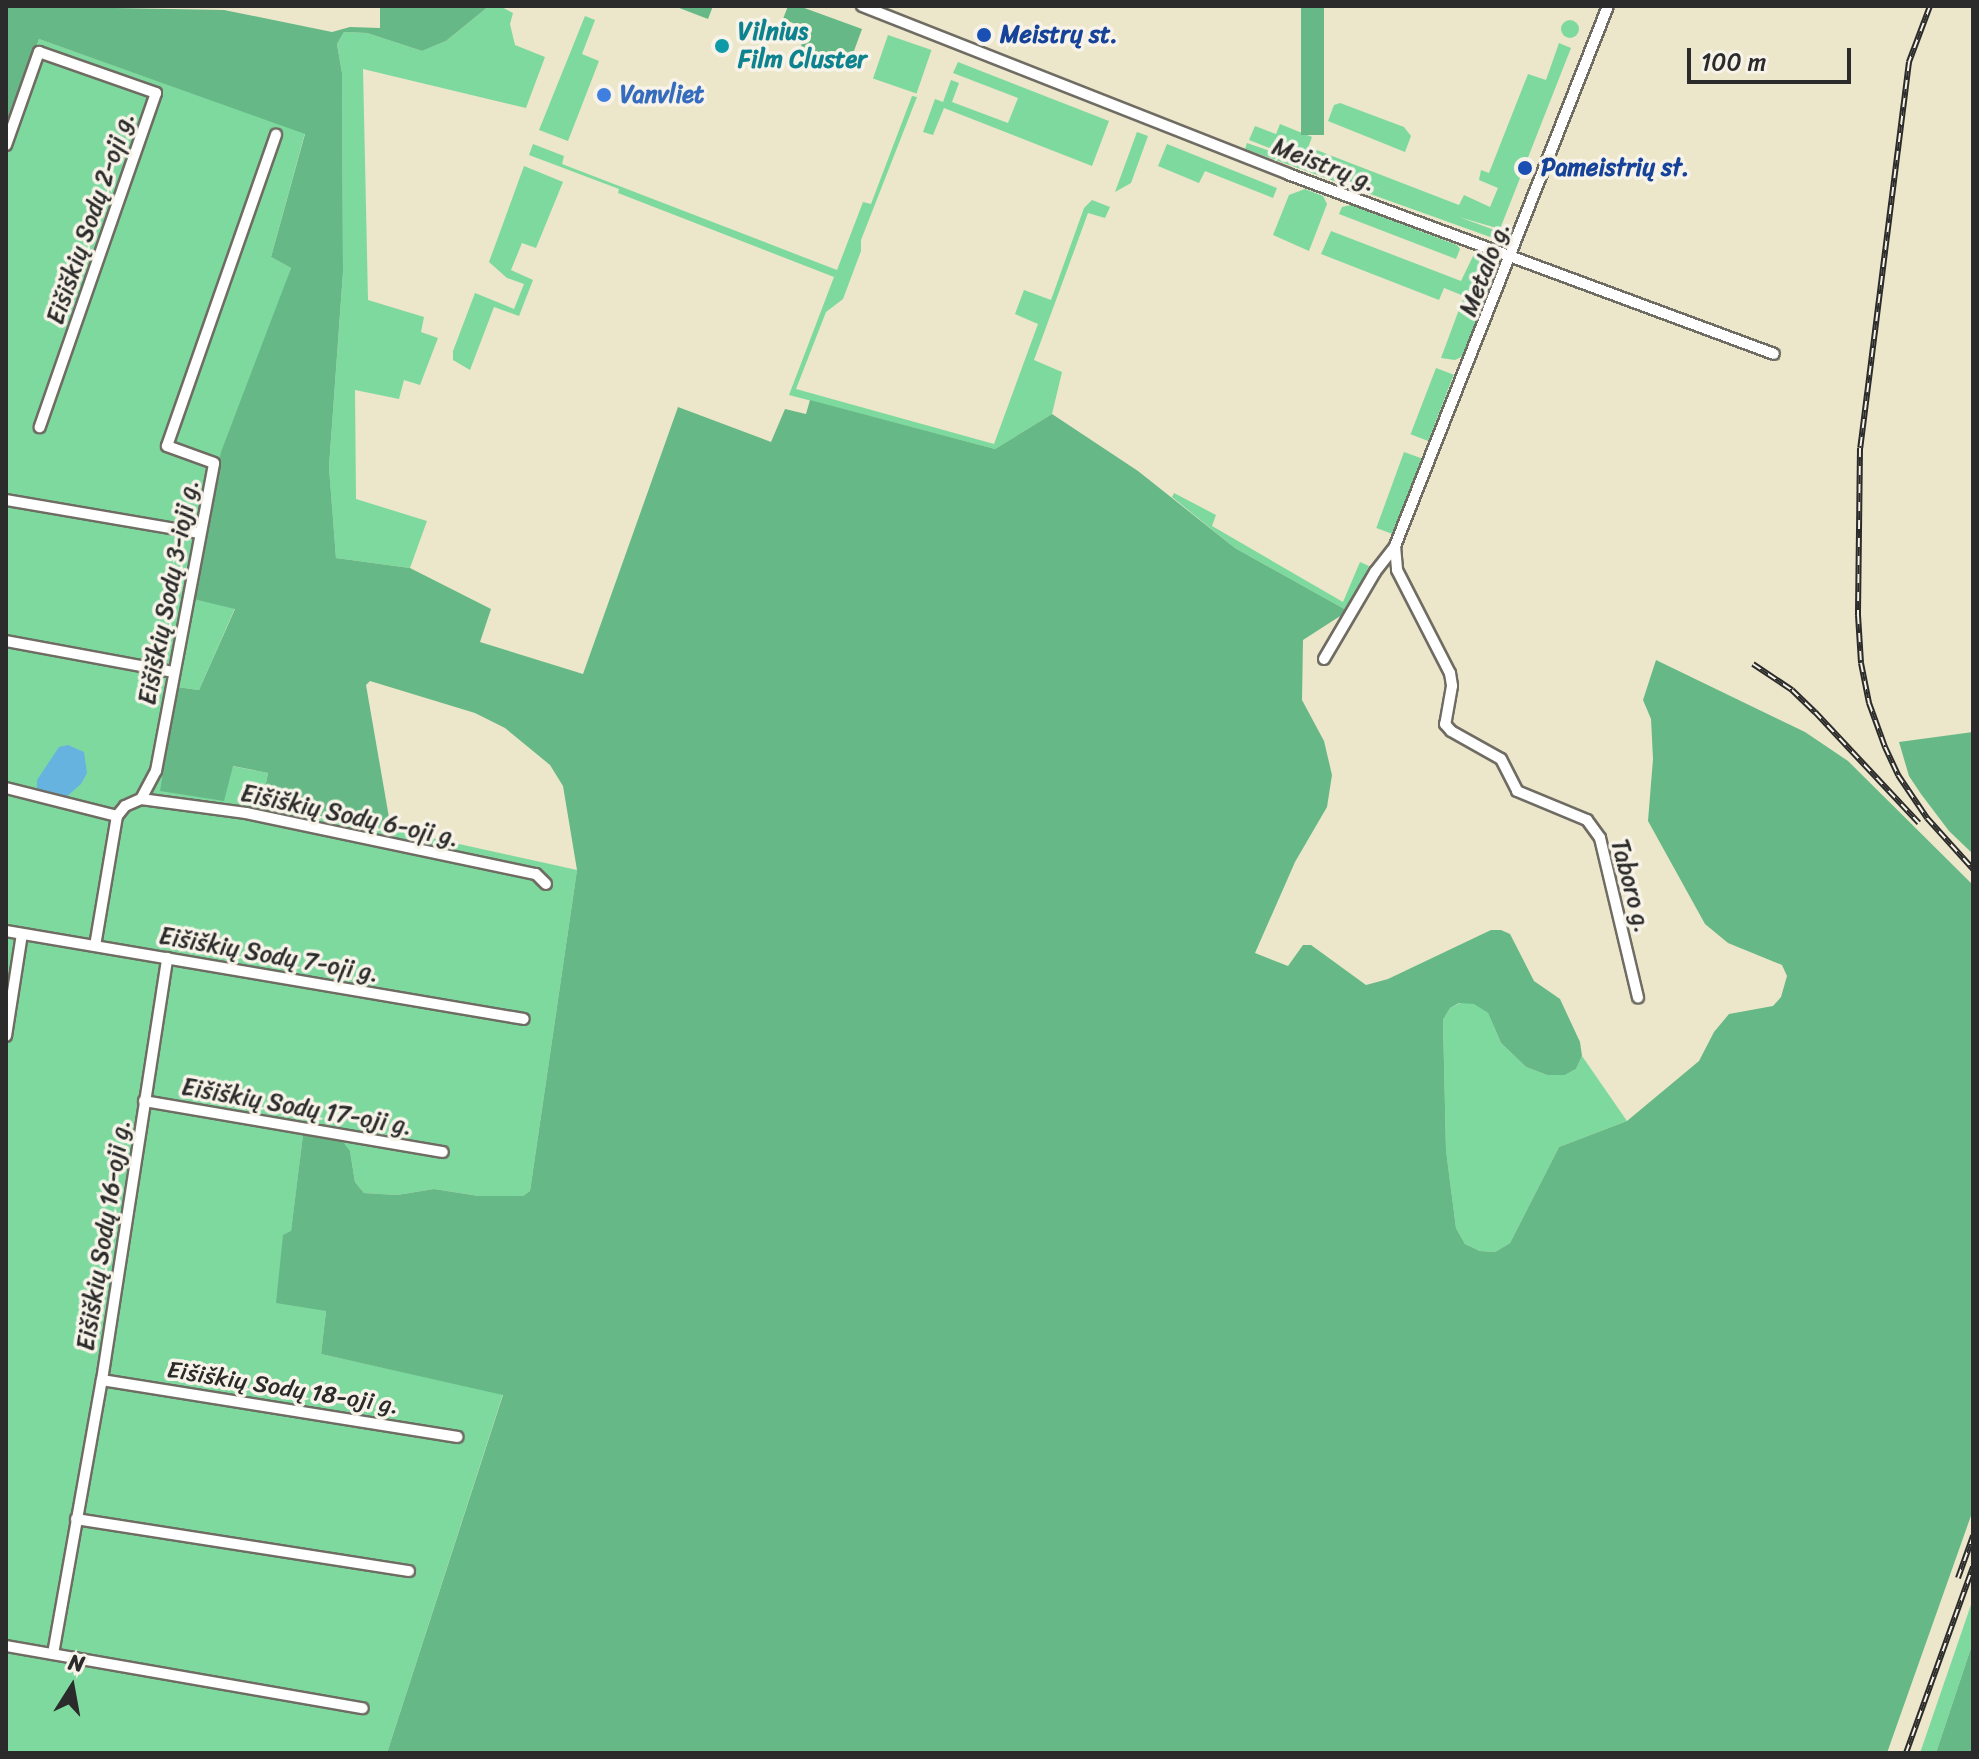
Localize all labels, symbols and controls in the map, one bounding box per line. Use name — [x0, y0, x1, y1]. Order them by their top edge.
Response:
place label: Vilnius Film Cluster — [738, 18, 867, 74]
place label: Meistrų st. — [1000, 21, 1118, 49]
marker: Meistrų st. — [975, 26, 993, 44]
scale bar — [1691, 32, 1855, 82]
marker: Vilnius Film Cluster — [713, 37, 731, 55]
text: 100 m — [1701, 41, 1766, 83]
place label: Vanvliet — [620, 81, 704, 109]
marker: Vanvliet — [595, 86, 613, 104]
street label: Eišiškių Sodų 2-oji g. — [41, 108, 141, 328]
street label: Meistrų g. — [1268, 132, 1380, 198]
place label: Pameistrių st. — [1541, 154, 1690, 182]
marker: Pameistrių st. — [1516, 159, 1534, 177]
street label: Metalo g. — [1454, 218, 1516, 320]
street label: Eišiškių Sodų 3-ioji g. — [133, 477, 205, 707]
street label: Eišiškių Sodų 6-oji g. — [238, 779, 462, 853]
street label: Taboro g. — [1605, 836, 1657, 936]
street label: Eišiškių Sodų 7-oji g. — [157, 921, 381, 989]
street label: Eišiškių Sodų 17-oji g. — [180, 1073, 414, 1141]
street label: Eišiškių Sodų 16-oji g. — [72, 1117, 136, 1353]
street label: Eišiškių Sodų 18-oji g. — [165, 1355, 401, 1421]
text: N — [65, 1642, 88, 1684]
north arrow — [32, 1647, 112, 1727]

